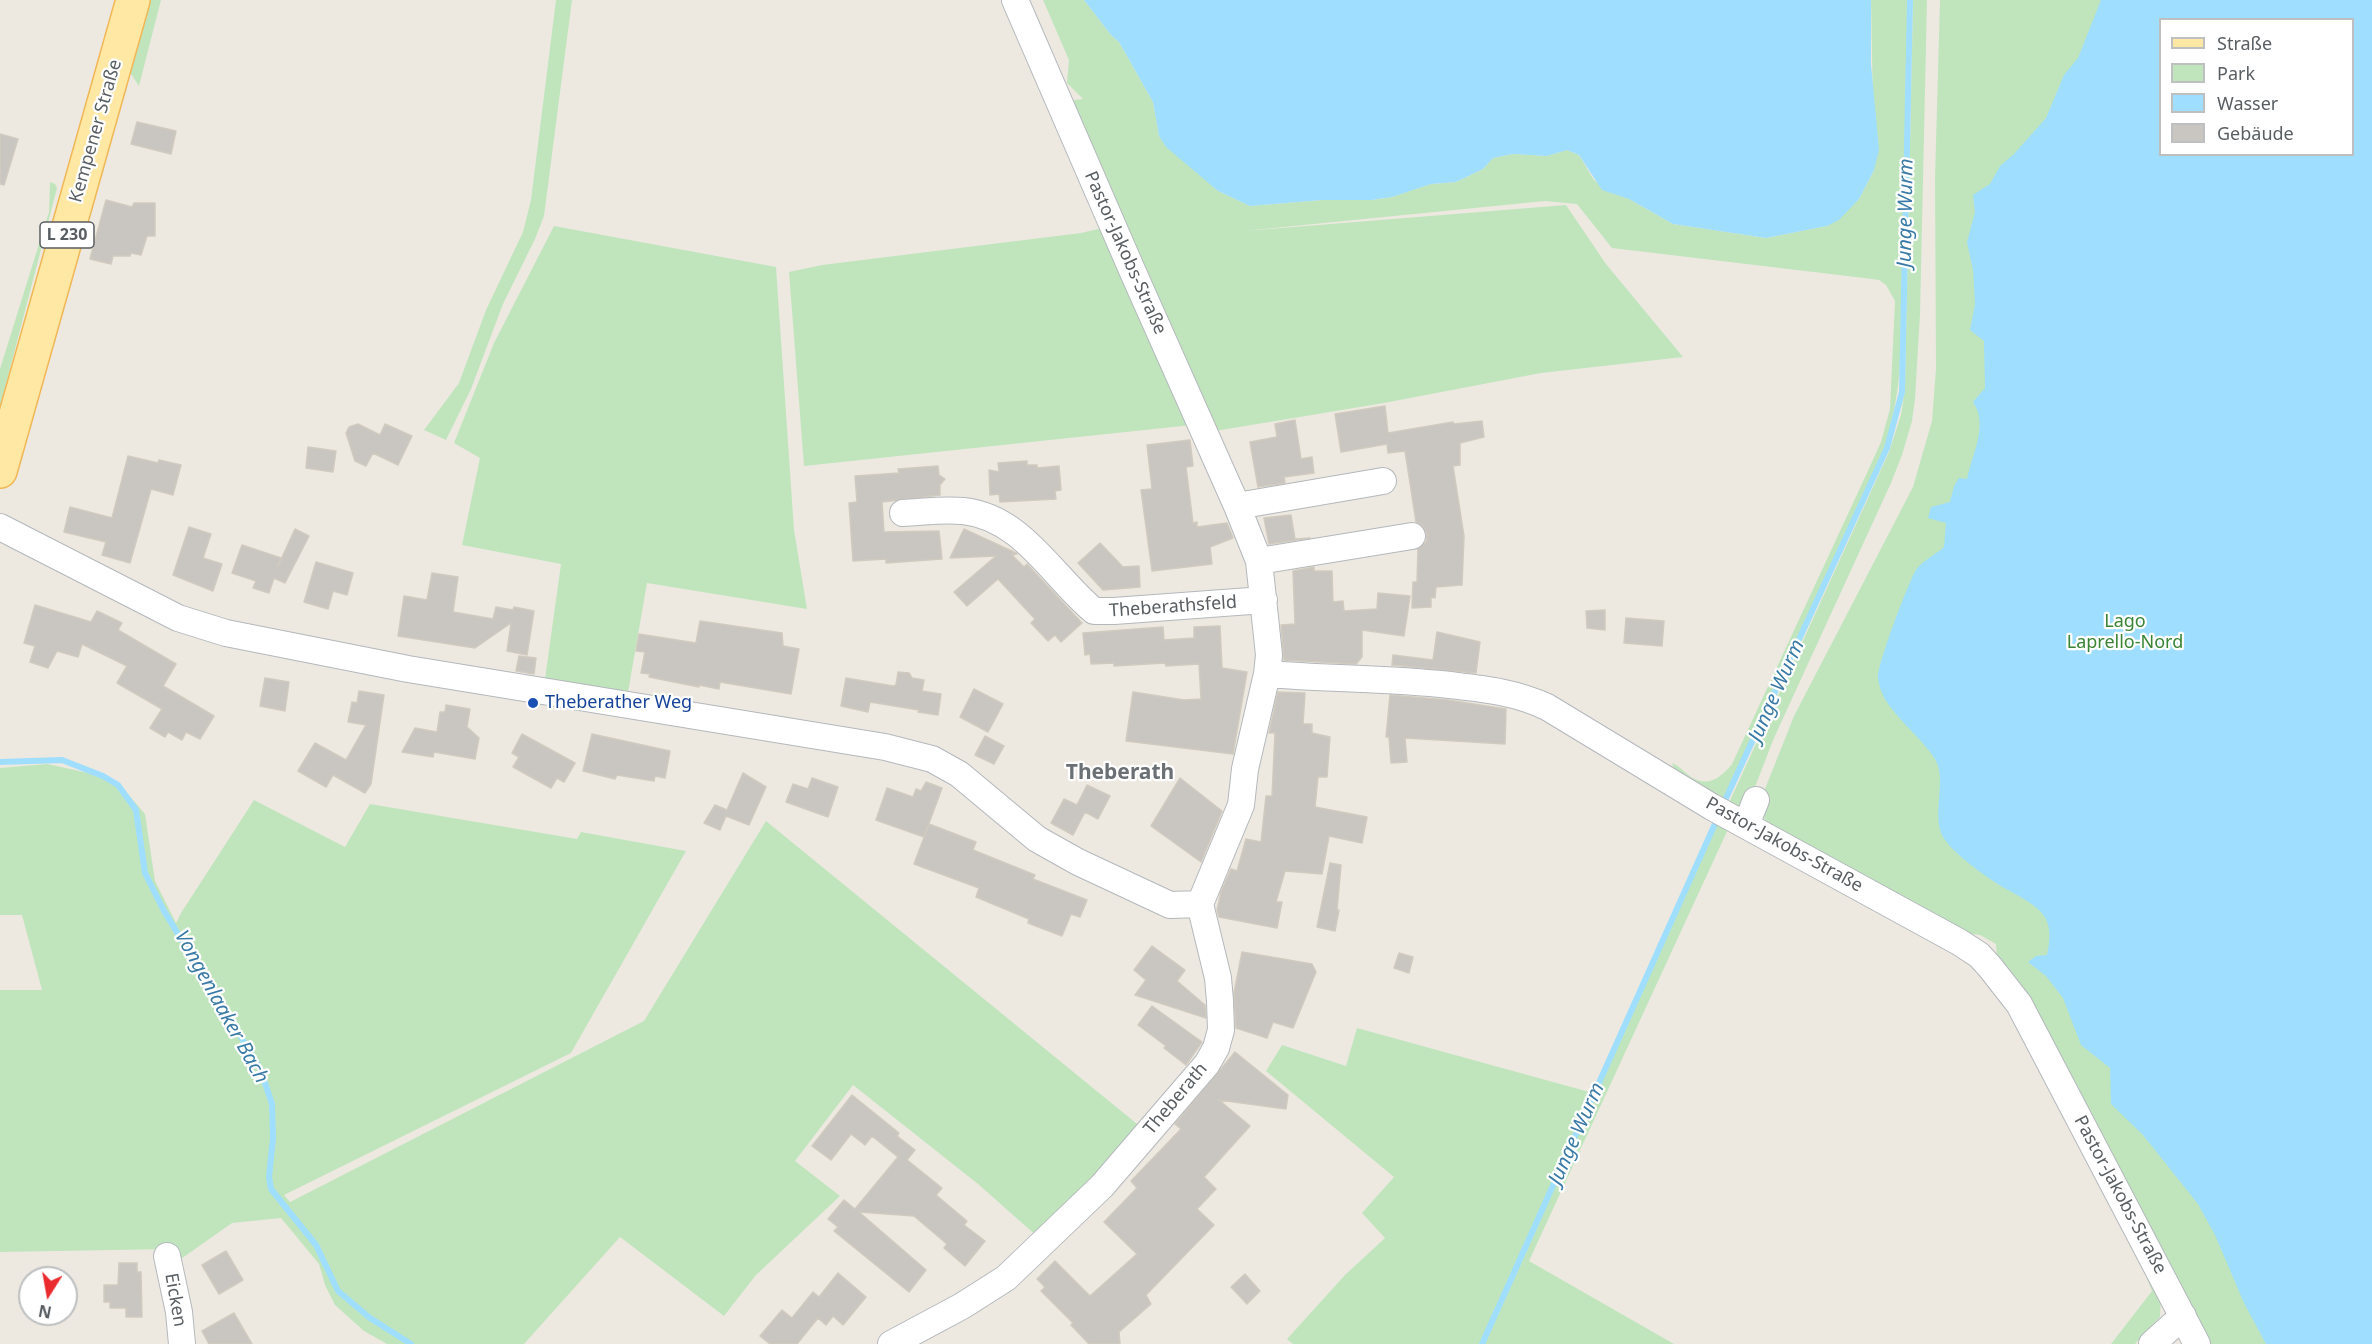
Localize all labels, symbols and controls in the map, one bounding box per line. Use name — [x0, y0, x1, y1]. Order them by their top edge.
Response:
legend — [2159, 18, 2354, 156]
text: Straße — [2217, 31, 2272, 55]
street label: Kempener Straße — [65, 57, 127, 205]
text: Park — [2217, 61, 2255, 85]
text: Wasser — [2217, 91, 2278, 115]
text: Gebäude — [2217, 121, 2294, 145]
water label: Junge Wurm — [1893, 158, 1919, 268]
street label: Pastor-Jakobs-Straße — [1079, 168, 1171, 338]
road number: L 230 — [40, 222, 94, 248]
street label: Theberathsfeld — [1108, 592, 1238, 622]
park label: Lago Laprello-Nord — [2067, 611, 2183, 654]
water label: Junge Wurm — [1744, 636, 1810, 746]
place label: Theberather Weg — [545, 692, 692, 714]
marker: Theberather Weg — [526, 696, 540, 710]
district label: Theberath — [1066, 760, 1174, 786]
street label: Pastor-Jakobs-Straße — [1702, 793, 1866, 897]
water label: Vongenlaaker Bach — [169, 926, 273, 1088]
street label: Theberath — [1140, 1059, 1212, 1139]
water label: Junge Wurm — [1544, 1079, 1610, 1189]
street label: Pastor-Jakobs-Straße — [2069, 1112, 2171, 1278]
north arrow — [18, 1266, 78, 1326]
street label: Eicken — [160, 1271, 190, 1329]
text: N — [36, 1300, 53, 1324]

